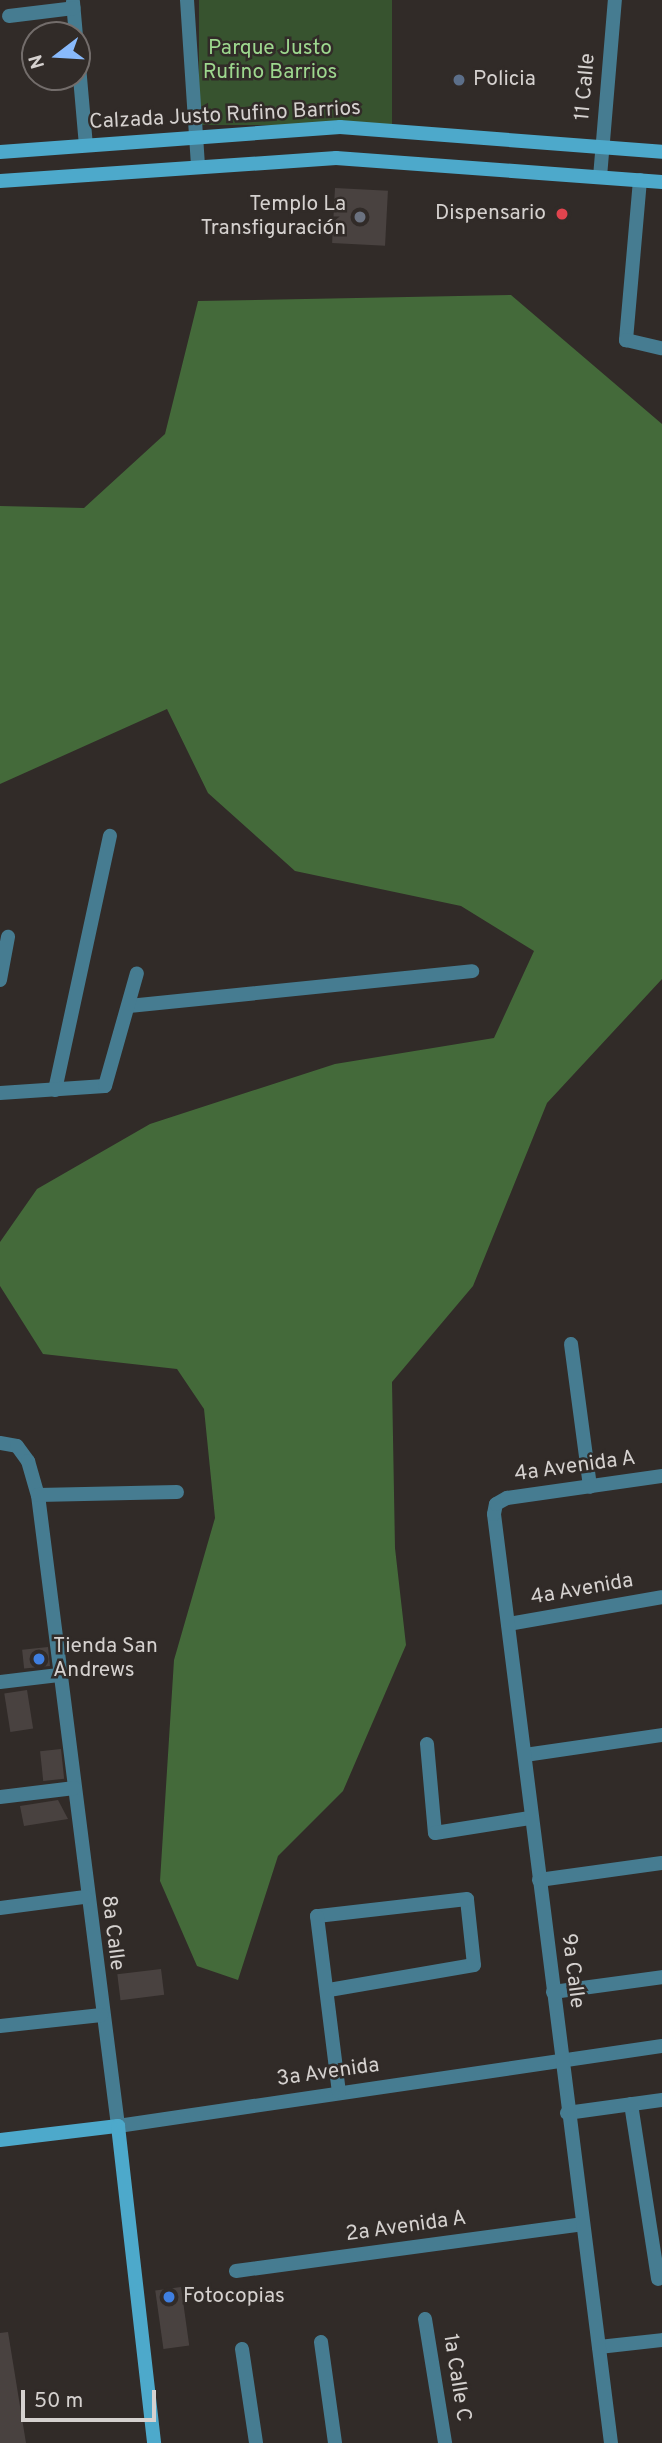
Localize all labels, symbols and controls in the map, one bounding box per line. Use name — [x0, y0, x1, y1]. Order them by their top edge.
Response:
north arrow — [21, 21, 91, 91]
park label: Parque Justo Rufino Barrios — [203, 36, 337, 86]
text: N — [24, 52, 51, 72]
street label: 11 Calle — [571, 52, 601, 122]
place label: Policia — [473, 67, 536, 93]
marker: Policia — [451, 72, 467, 88]
street label: Calzada Justo Rufino Barrios — [89, 96, 361, 136]
place label: Templo La Transfiguración — [200, 192, 346, 242]
place label: Dispensario — [435, 201, 546, 227]
marker: Dispensario — [552, 204, 572, 224]
marker: Templo La Transfiguración — [352, 209, 368, 225]
street label: 4a Avenida A — [512, 1446, 638, 1488]
street label: 4a Avenida — [528, 1569, 636, 1611]
place label: Tienda San Andrews — [53, 1634, 158, 1684]
marker: Tienda San Andrews — [31, 1651, 47, 1667]
street label: 8a Calle — [95, 1894, 129, 1972]
street label: 9a Calle — [555, 1932, 589, 2010]
street label: 3a Avenida — [275, 2053, 381, 2093]
street label: 2a Avenida A — [343, 2206, 469, 2248]
place label: Fotocopias — [183, 2284, 285, 2310]
marker: Fotocopias — [161, 2289, 177, 2305]
street label: 1a Calle C — [437, 2332, 475, 2424]
scale bar — [24, 2376, 159, 2420]
text: 50 m — [34, 2388, 83, 2415]

